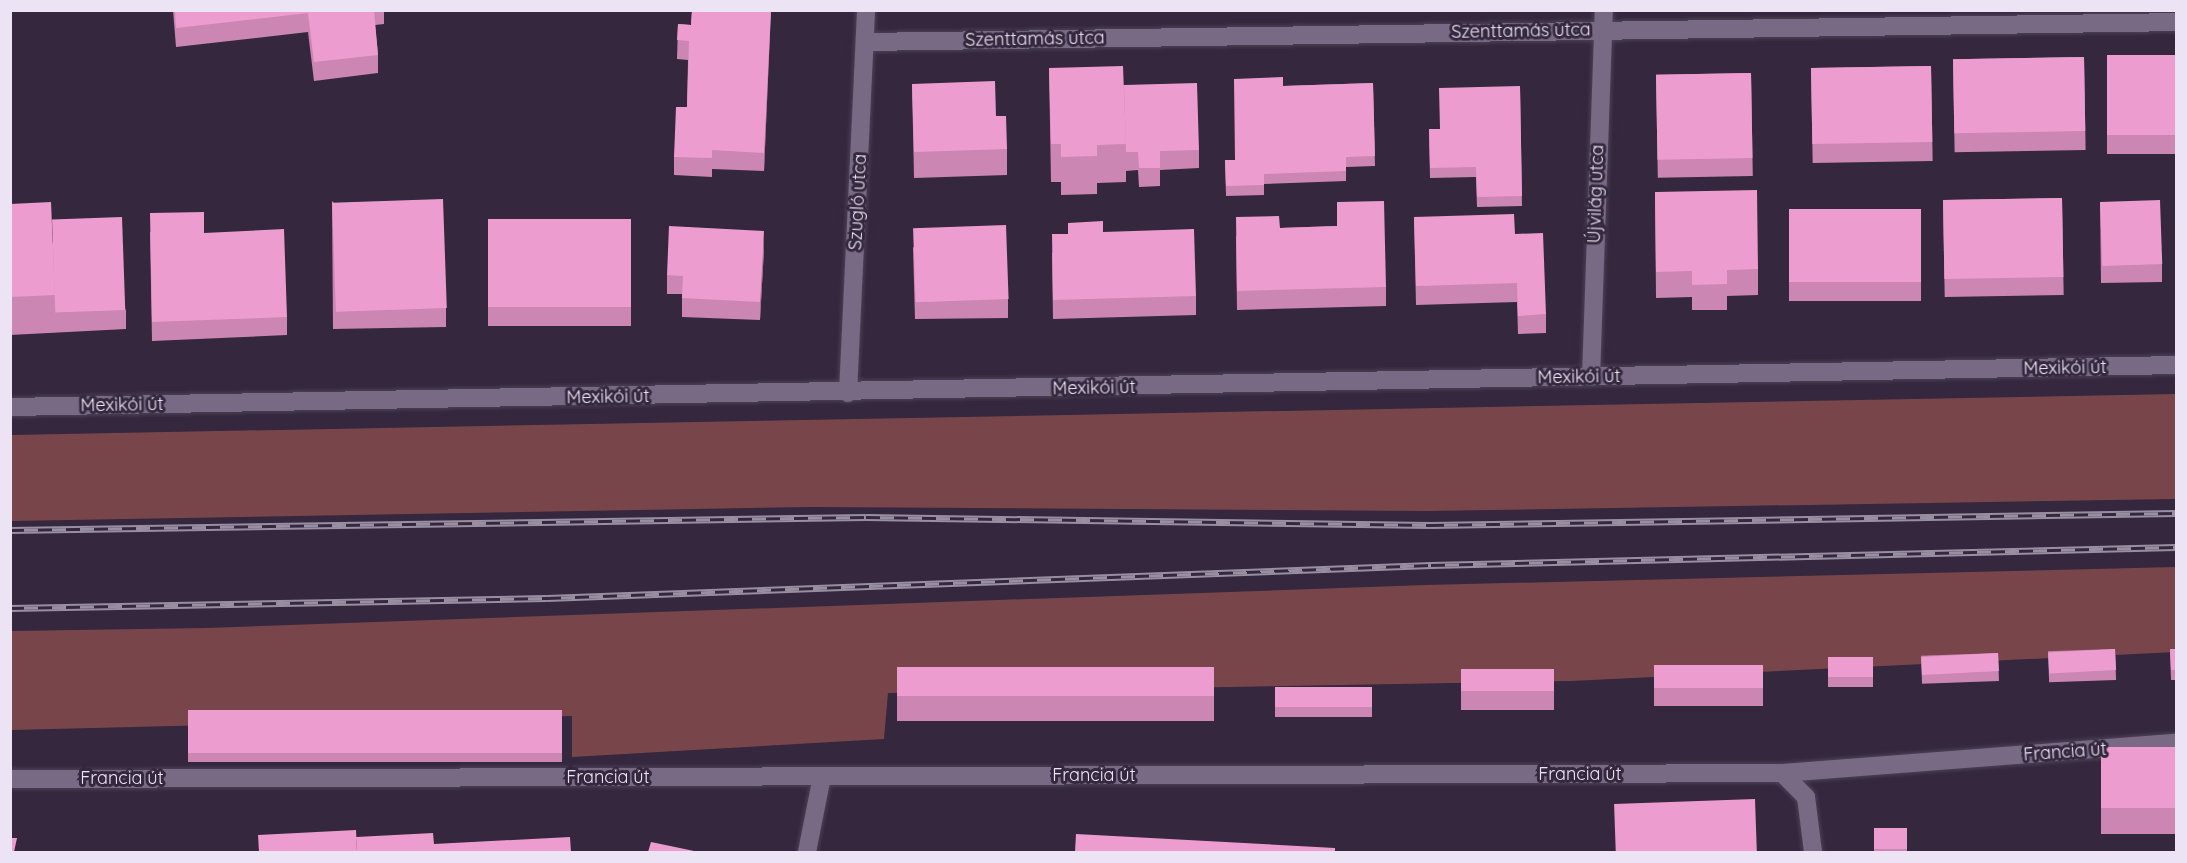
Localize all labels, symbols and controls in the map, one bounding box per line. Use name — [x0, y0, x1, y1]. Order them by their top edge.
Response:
street label: Szenttamás utca — [1451, 19, 1591, 43]
street label: Szenttamás utca — [965, 27, 1105, 51]
street label: Újvilág utca — [1583, 144, 1609, 244]
street label: Szugló utca — [845, 153, 871, 251]
street label: Mexikói út — [2023, 356, 2107, 380]
street label: Mexikói út — [1537, 365, 1621, 389]
street label: Mexikói út — [1052, 376, 1136, 400]
street label: Mexikói út — [566, 385, 650, 409]
street label: Mexikói út — [80, 393, 164, 417]
street label: Francia út — [2023, 738, 2107, 766]
street label: Francia út — [1538, 763, 1622, 785]
street label: Francia út — [1052, 764, 1136, 786]
street label: Francia út — [566, 766, 650, 788]
street label: Francia út — [80, 767, 164, 789]

